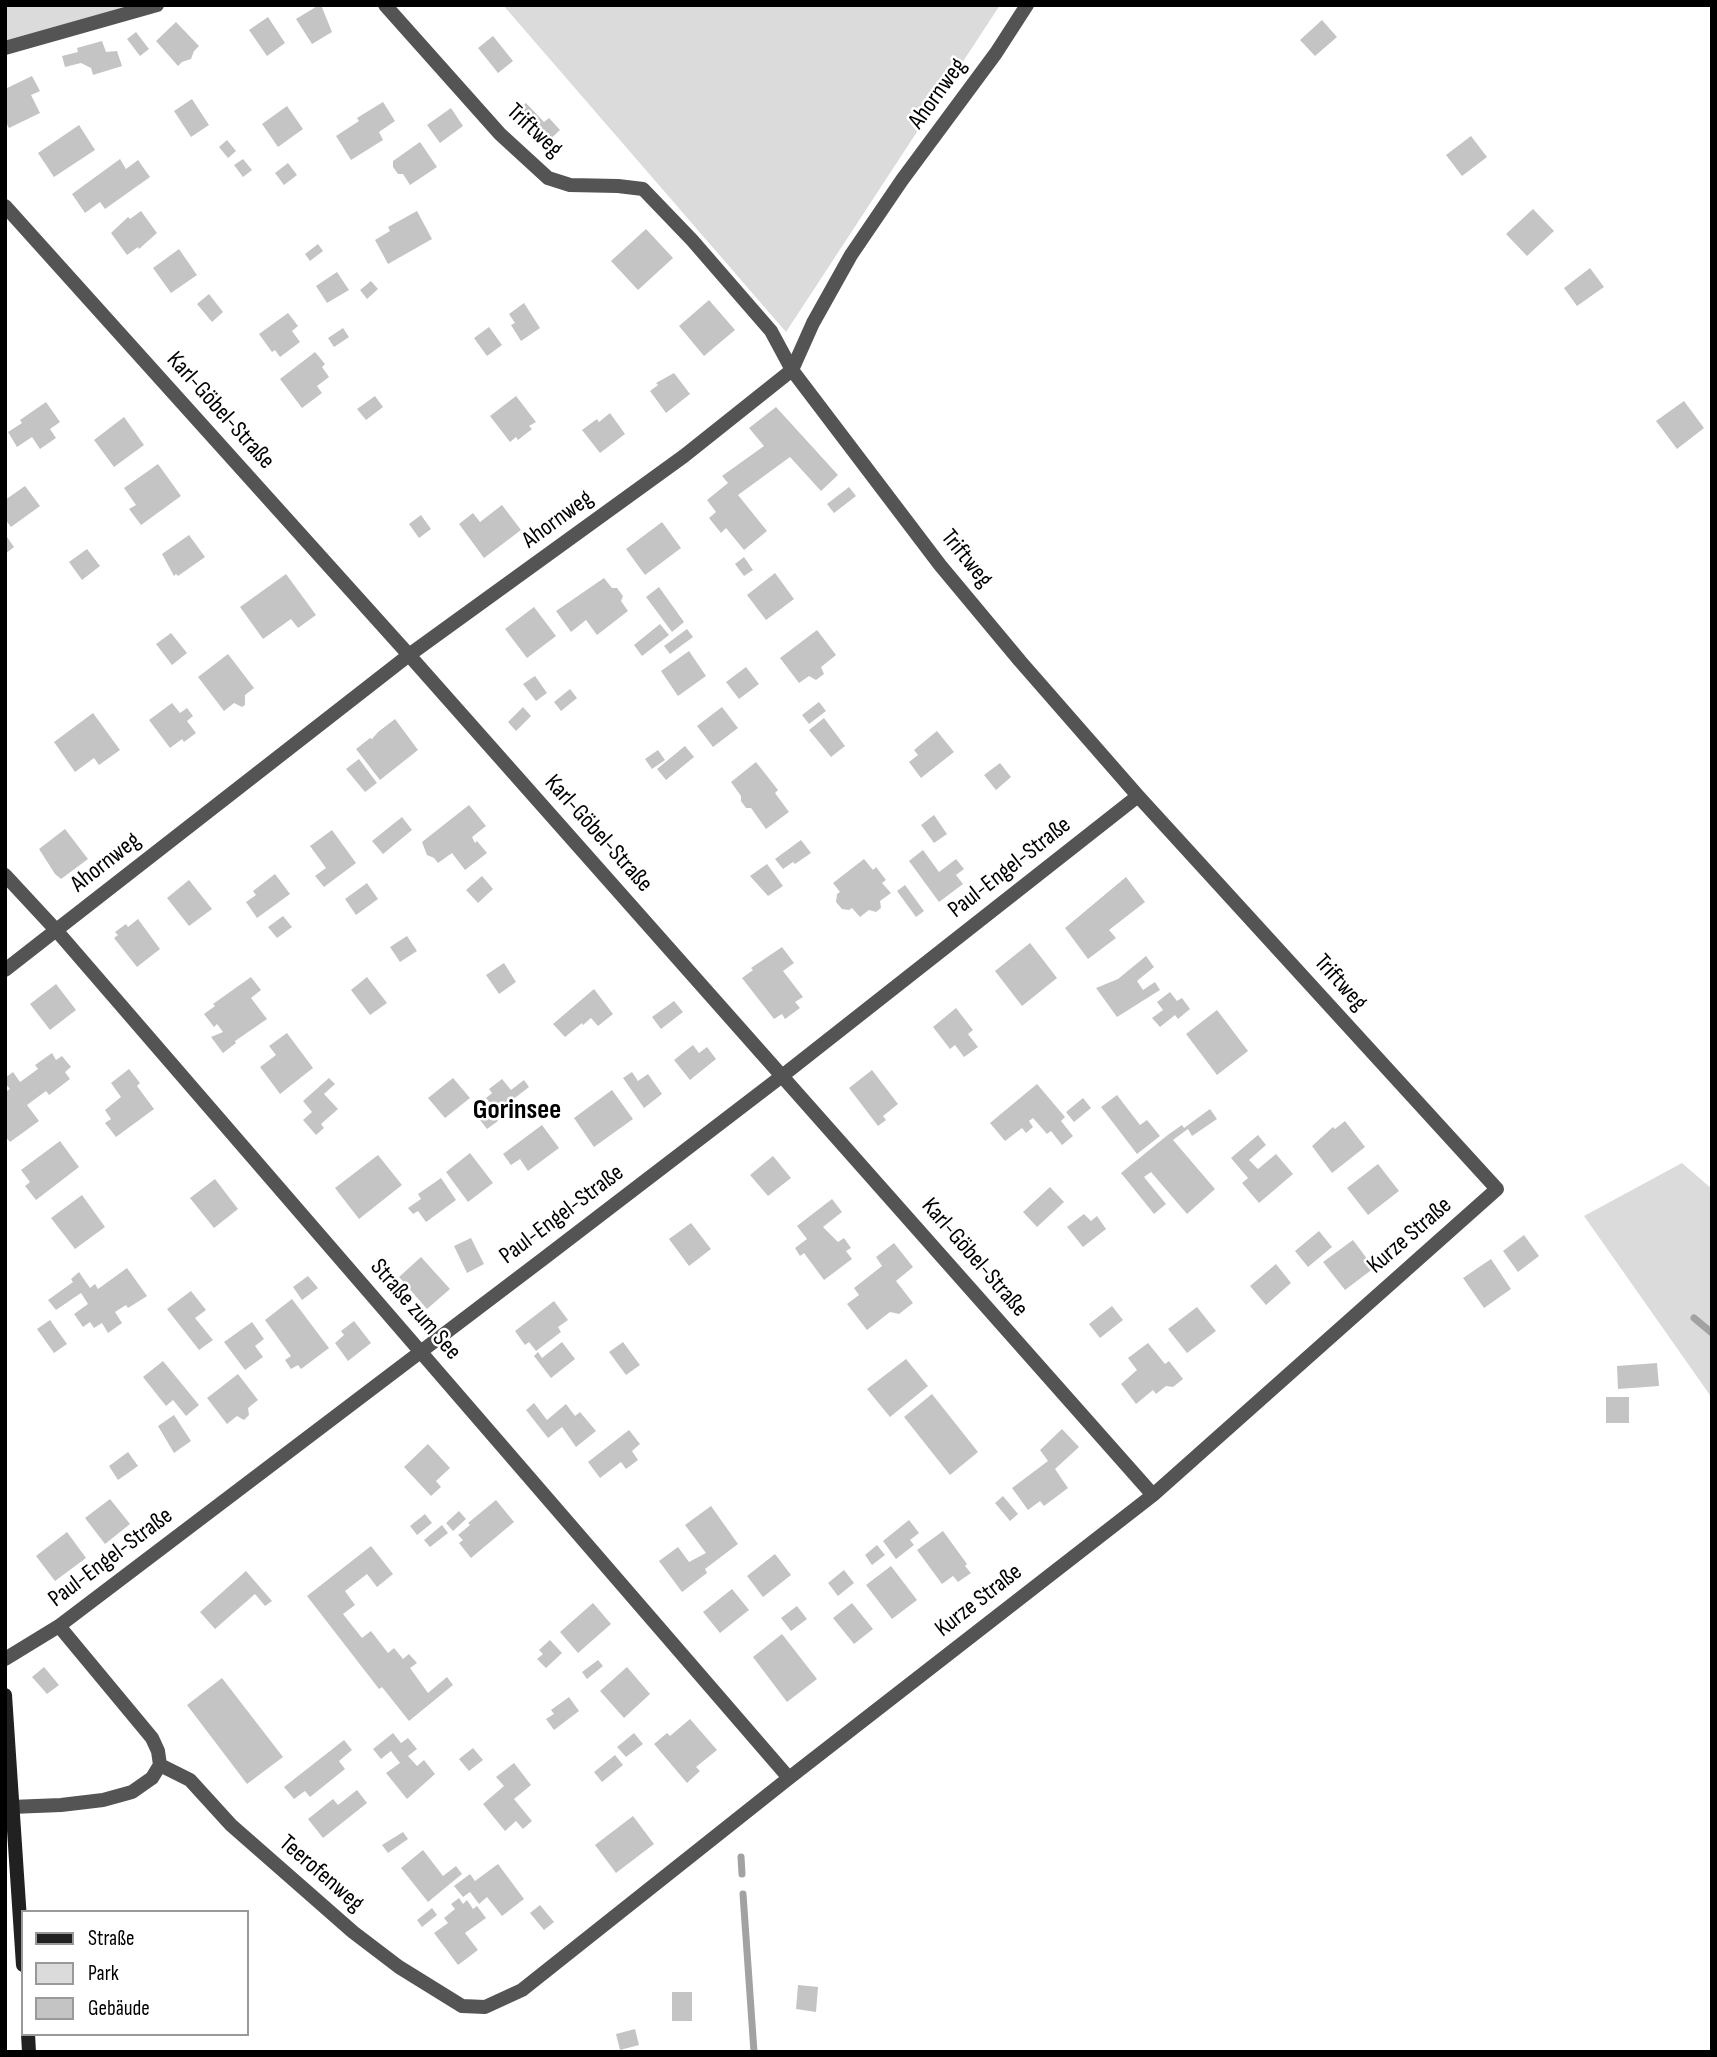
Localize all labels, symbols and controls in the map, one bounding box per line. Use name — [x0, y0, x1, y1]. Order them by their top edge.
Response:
street label: Ahornweg — [903, 53, 973, 135]
street label: Triftweg — [500, 98, 568, 164]
street label: Karl-Göbel-Straße — [160, 346, 280, 476]
street label: Ahornweg — [517, 485, 599, 555]
street label: Triftweg — [934, 524, 998, 594]
street label: Karl-Göbel-Straße — [538, 769, 658, 899]
street label: Paul-Engel-Straße — [943, 811, 1077, 925]
street label: Ahornweg — [65, 827, 147, 899]
street label: Triftweg — [1307, 949, 1373, 1017]
district label: Gorinsee — [473, 1094, 561, 1128]
street label: Paul-Engel-Straße — [494, 1159, 630, 1271]
street label: Kurze Straße — [1362, 1192, 1458, 1280]
street label: Karl-Göbel-Straße — [915, 1193, 1033, 1323]
street label: Straße zum See — [363, 1254, 467, 1366]
street label: Paul-Engel-Straße — [43, 1502, 179, 1614]
street label: Kurze Straße — [930, 1558, 1028, 1644]
street label: Teerofenweg — [273, 1829, 369, 1919]
legend — [21, 1910, 248, 2036]
text: Straße — [88, 1926, 134, 1951]
text: Park — [88, 1961, 119, 1986]
text: Gebäude — [88, 1996, 150, 2021]

